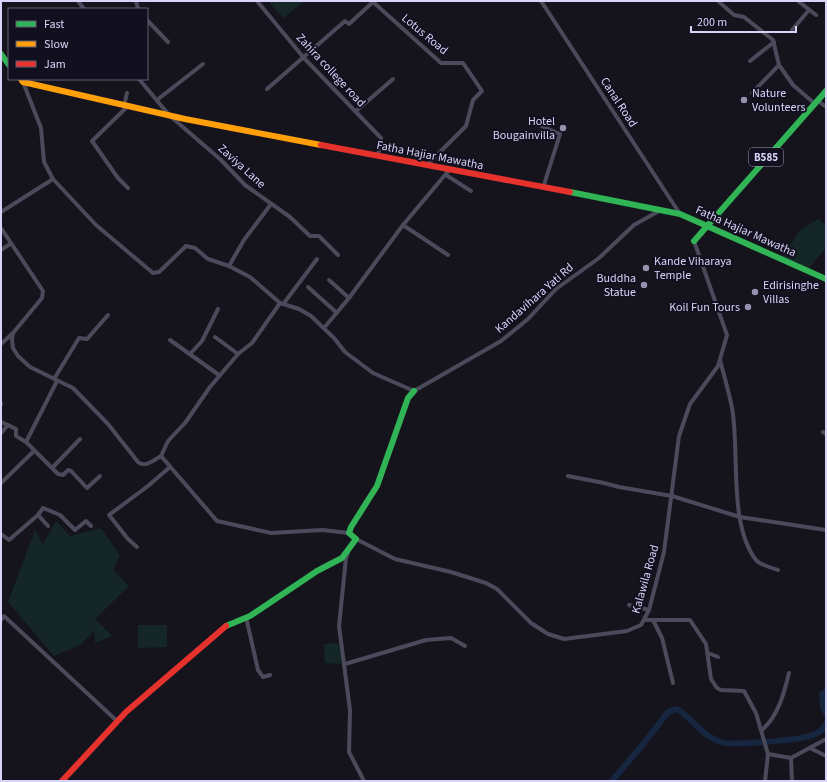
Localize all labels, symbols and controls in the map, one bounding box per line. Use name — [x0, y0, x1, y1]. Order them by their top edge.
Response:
legend — [8, 8, 148, 80]
scale bar — [691, 8, 796, 34]
street label: Lotus Road — [398, 10, 452, 59]
text: 200 m — [697, 14, 727, 31]
text: Fast — [44, 16, 64, 33]
street label: Zahira college road — [292, 30, 369, 111]
text: Slow — [44, 36, 69, 53]
text: Jam — [44, 56, 66, 73]
street label: Canal Road — [596, 74, 641, 131]
place label: Nature Volunteers — [752, 85, 806, 116]
marker: Nature Volunteers — [739, 95, 749, 105]
place label: Hotel Bougainvilla — [493, 113, 555, 144]
marker: Hotel Bougainvilla — [558, 123, 568, 133]
street label: Fatha Hajiar Mawatha — [375, 137, 485, 174]
street label: Zaviya Lane — [214, 140, 269, 192]
road number: B585 — [749, 148, 783, 166]
street label: Fatha Hajiar Mawatha — [693, 202, 799, 261]
place label: Kande Viharaya Temple — [654, 253, 732, 284]
street label: Kandavihara Yati Rd — [491, 259, 577, 337]
marker: Kande Viharaya Temple — [641, 263, 651, 273]
place label: Buddha Statue — [597, 270, 636, 301]
place label: Edirisinghe Villas — [763, 277, 819, 308]
marker: Buddha Statue — [639, 280, 649, 290]
marker: Edirisinghe Villas — [750, 287, 760, 297]
place label: Koil Fun Tours — [669, 299, 740, 316]
marker: Koil Fun Tours — [743, 302, 753, 312]
street label: Kalawila Road — [628, 543, 663, 616]

